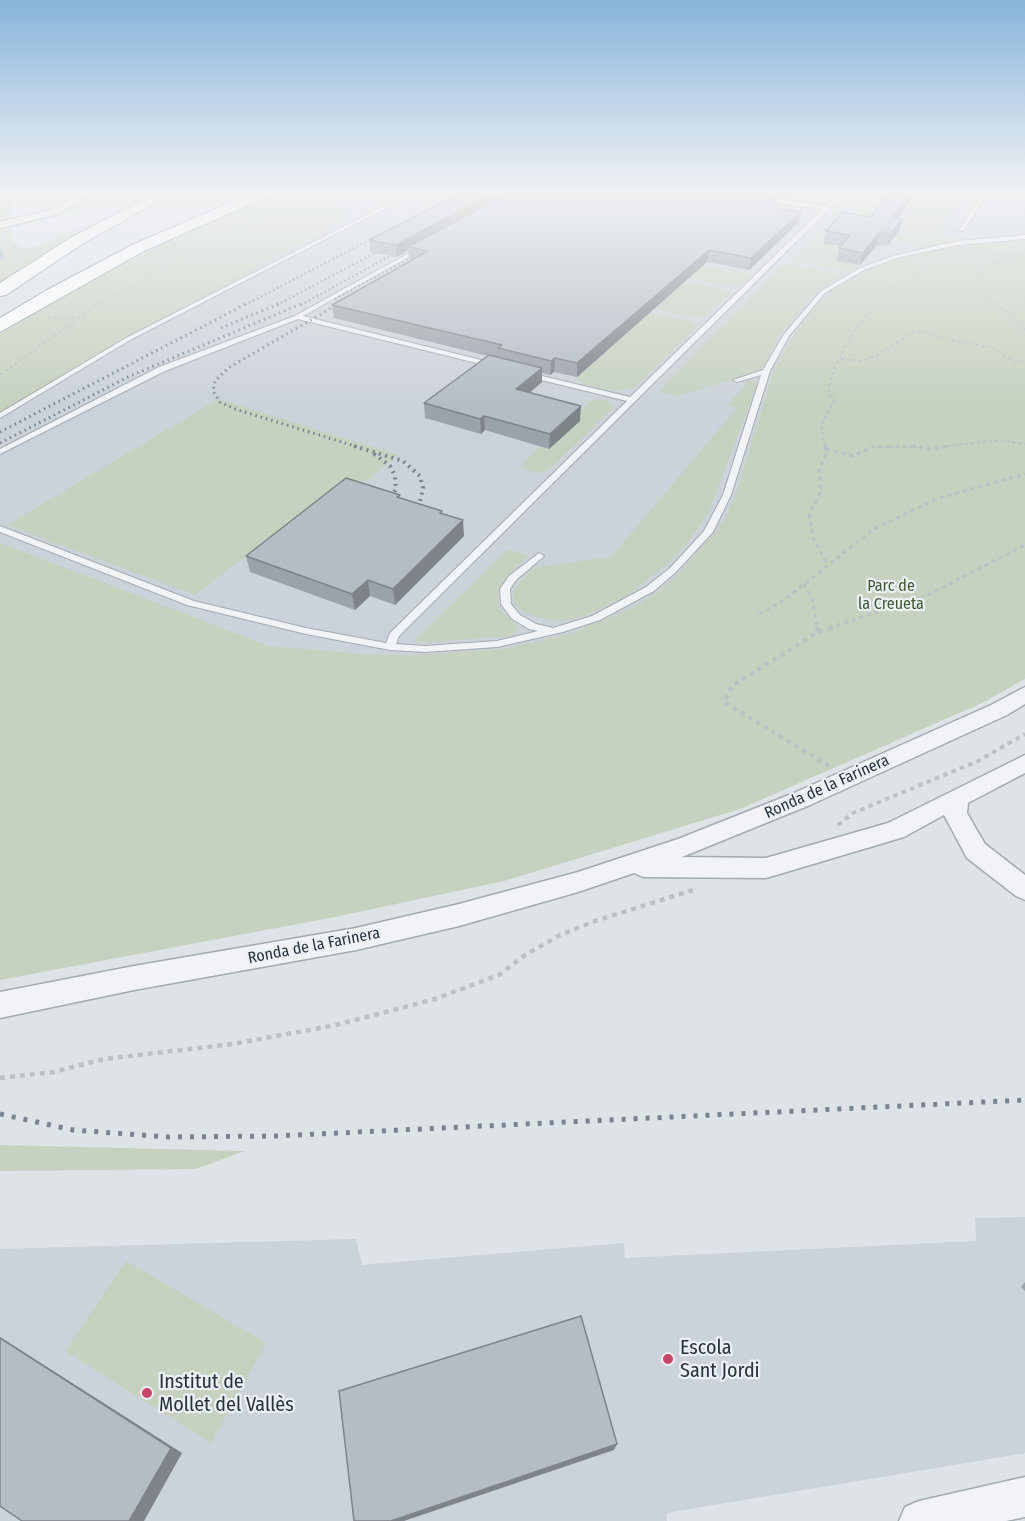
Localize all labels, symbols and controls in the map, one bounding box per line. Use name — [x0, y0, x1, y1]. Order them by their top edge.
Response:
park label: Parc de la Creueta — [858, 577, 924, 615]
street label: Ronda de la Farinera — [762, 751, 892, 823]
street label: Ronda de la Farinera — [246, 924, 382, 968]
place label: Escola Sant Jordi — [680, 1336, 760, 1383]
marker: Escola Sant Jordi — [661, 1352, 675, 1366]
place label: Institut de Mollet del Vallès — [159, 1370, 294, 1417]
marker: Institut de Mollet del Vallès — [140, 1386, 154, 1400]

